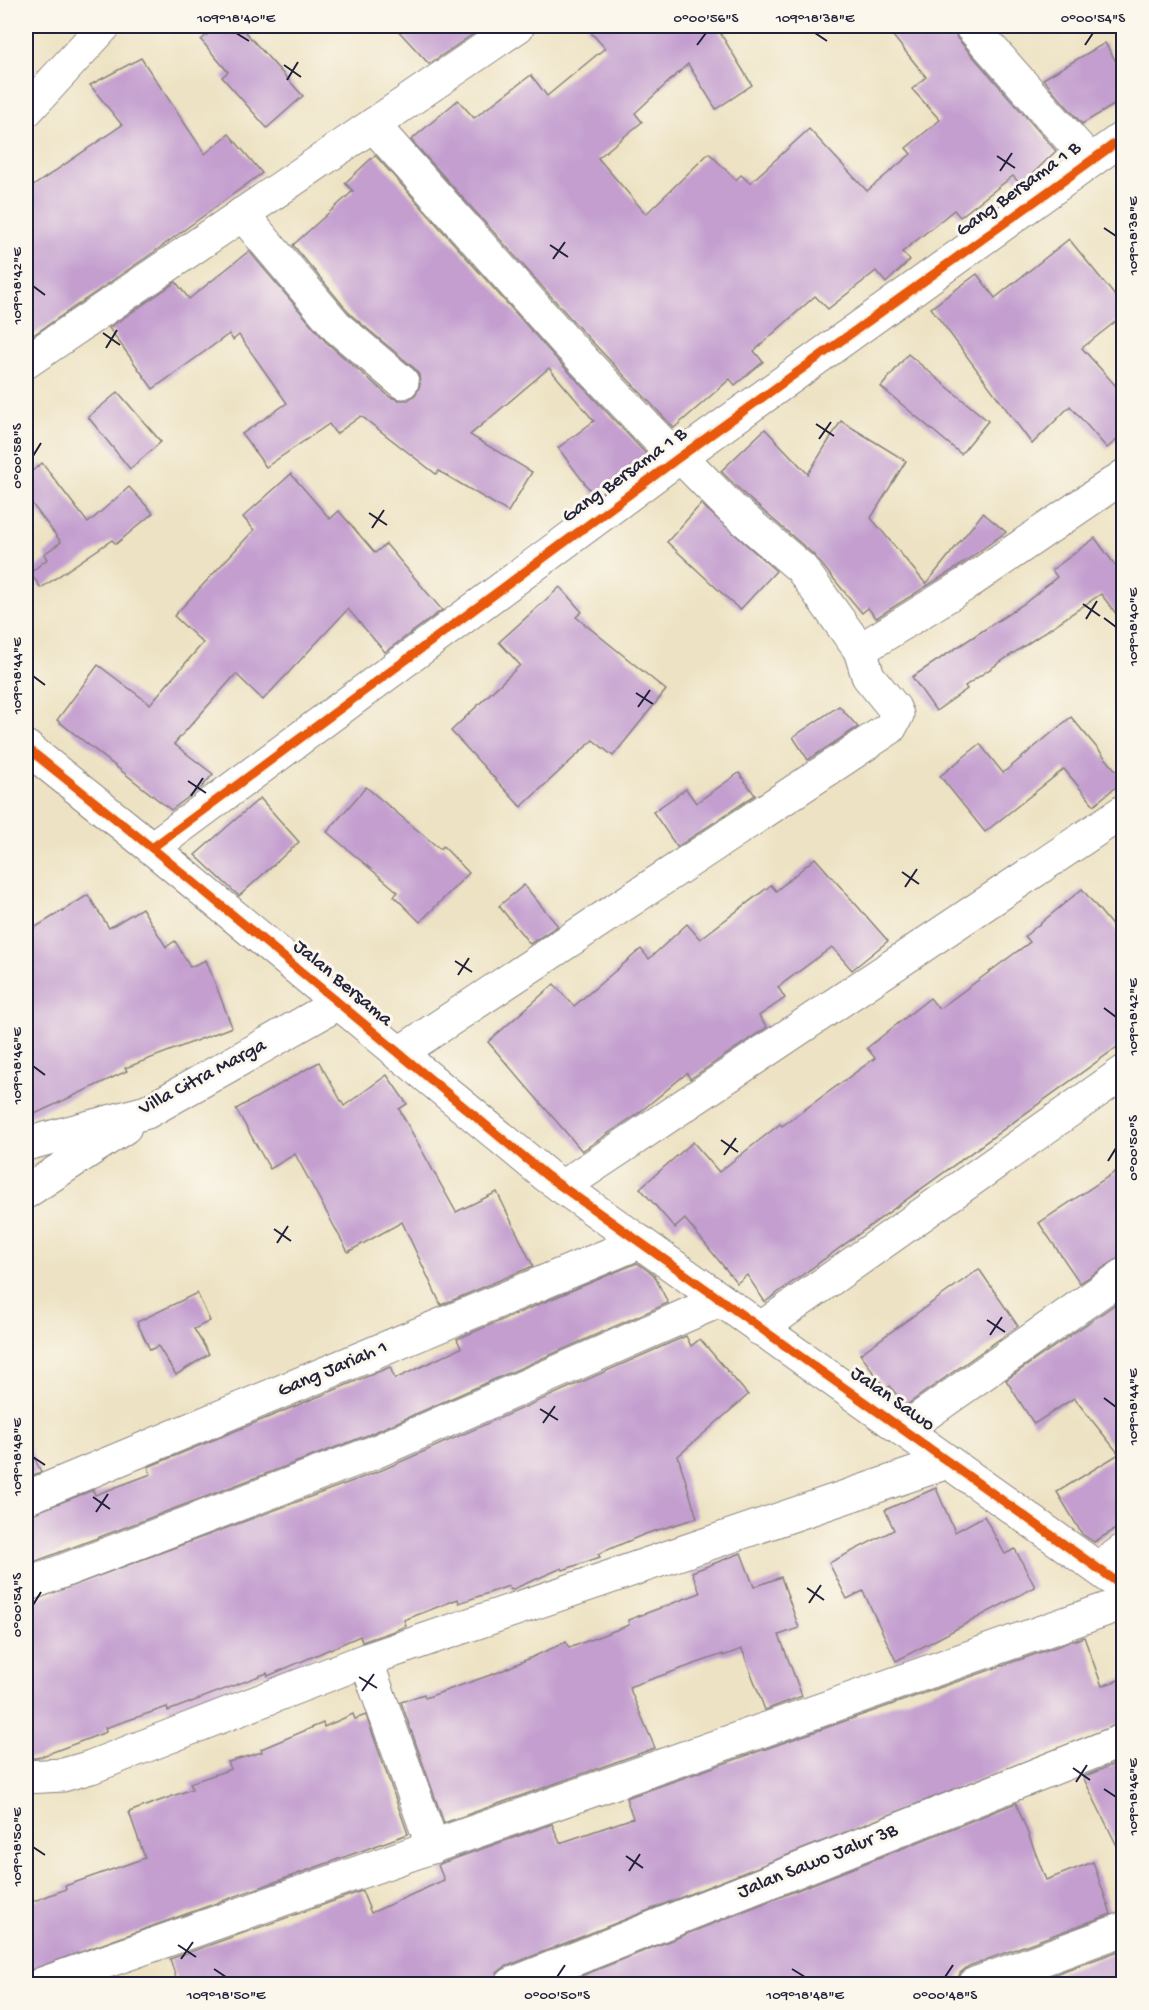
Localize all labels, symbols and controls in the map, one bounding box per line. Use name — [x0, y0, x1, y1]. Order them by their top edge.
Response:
text: 109°18'40"E — [196, 10, 276, 28]
text: 0°00'56"S — [674, 10, 738, 28]
text: 109°18'38"E — [775, 10, 855, 28]
text: 0°00'54"S — [1061, 10, 1125, 28]
street label: Gang Bersama 1 B — [952, 137, 1086, 243]
text: 109°18'38"E — [1125, 196, 1143, 276]
text: 109°18'42"E — [9, 247, 27, 325]
text: 0°00'58"S — [9, 423, 27, 489]
street label: Gang Bersama 1 B — [558, 423, 692, 529]
text: 109°18'40"E — [1125, 587, 1143, 667]
text: 109°18'44"E — [9, 637, 27, 715]
street label: Jalan Bersama — [288, 936, 397, 1033]
text: 109°18'42"E — [1125, 978, 1143, 1056]
text: 109°18'46"E — [9, 1027, 27, 1106]
street label: Villa Citra Marga — [135, 1034, 271, 1122]
text: 0°00'50"S — [1125, 1115, 1143, 1181]
street label: Gang Jariah 1 — [275, 1337, 391, 1403]
street label: Jalan Sawo — [845, 1363, 939, 1437]
text: 109°18'44"E — [1125, 1368, 1143, 1446]
text: 109°18'48"E — [9, 1417, 27, 1497]
text: 0°00'54"S — [9, 1573, 27, 1637]
text: 109°18'46"E — [1125, 1758, 1143, 1837]
text: 109°18'50"E — [9, 1807, 27, 1887]
street label: Jalan Sawo Jalur 3B — [735, 1819, 902, 1905]
text: 109°18'50"E — [186, 1987, 266, 2005]
text: 0°00'50"S — [524, 1987, 590, 2005]
text: 109°18'48"E — [765, 1987, 845, 2005]
text: 0°00'48"S — [913, 1987, 977, 2005]

